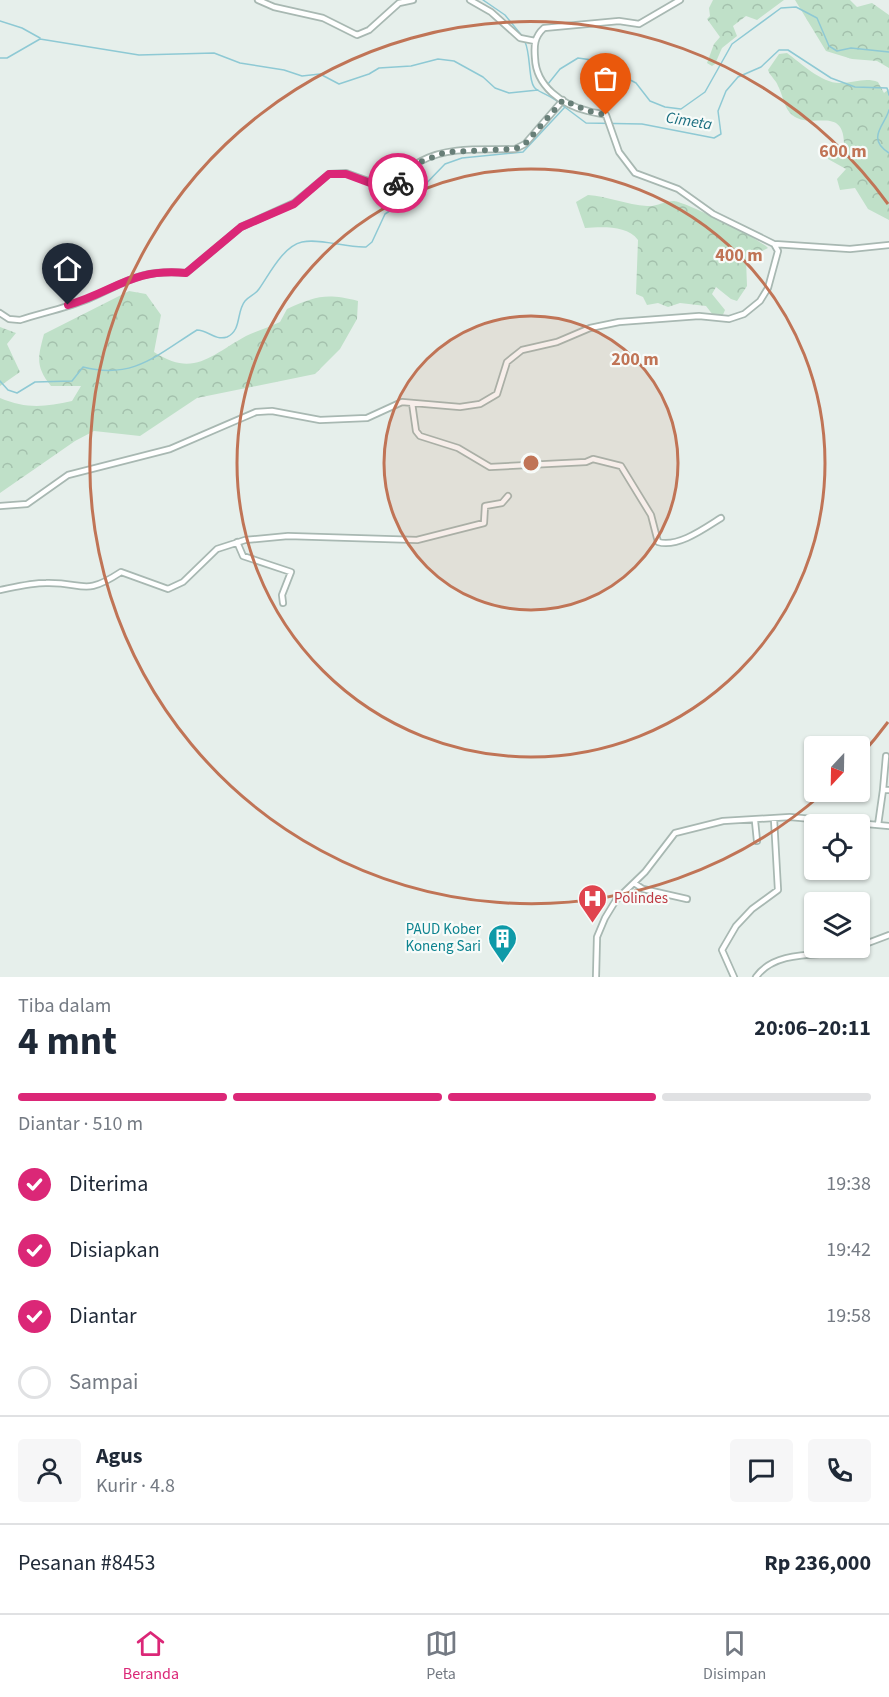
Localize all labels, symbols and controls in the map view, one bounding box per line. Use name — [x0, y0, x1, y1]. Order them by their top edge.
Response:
pin — [580, 53, 631, 115]
icon: bag — [589, 62, 622, 95]
water label: Cimeta — [664, 107, 714, 136]
text: 600 m — [819, 139, 867, 164]
courier — [368, 153, 428, 213]
icon: bike — [382, 167, 415, 200]
pin — [42, 243, 93, 305]
text: 400 m — [715, 243, 763, 268]
icon: home — [51, 252, 84, 285]
text: 200 m — [611, 347, 659, 372]
centre of rings — [521, 453, 541, 473]
north arrow — [804, 736, 870, 802]
map controls — [804, 736, 870, 958]
button: locate — [804, 814, 870, 880]
hospital icon: Polindes — [577, 882, 609, 924]
place label: Polindes — [614, 888, 668, 909]
button: layers — [804, 892, 870, 958]
place label: PAUD Kober Koneng Sari — [405, 919, 482, 957]
building icon: PAUD Kober Koneng Sari — [486, 922, 518, 964]
text: Tiba dalam — [18, 992, 111, 1020]
text: 20:06–20:11 — [754, 1012, 871, 1044]
text: 4 mnt — [18, 1014, 117, 1070]
text: Diantar · 510 m — [18, 1110, 143, 1138]
icon: check — [18, 1168, 51, 1201]
text: Diterima — [69, 1168, 148, 1200]
text: 19:38 — [826, 1170, 871, 1198]
icon: check — [18, 1234, 51, 1267]
text: Disiapkan — [69, 1234, 160, 1266]
text: 19:42 — [826, 1236, 871, 1264]
icon: check — [18, 1300, 51, 1333]
text: Diantar — [69, 1300, 137, 1332]
text: 19:58 — [826, 1302, 871, 1330]
text: Sampai — [69, 1366, 138, 1398]
button: person — [18, 1439, 81, 1502]
button: chat — [730, 1439, 793, 1502]
button: phone — [808, 1439, 871, 1502]
text: Agus — [96, 1440, 143, 1472]
text: Kurir · 4.8 — [96, 1472, 175, 1500]
text: Pesanan #8453 — [18, 1547, 155, 1579]
text: Rp 236,000 — [764, 1547, 871, 1579]
tab: Beranda — [123, 1627, 179, 1685]
tab: Peta — [425, 1627, 458, 1685]
tab: Disimpan — [703, 1627, 766, 1685]

